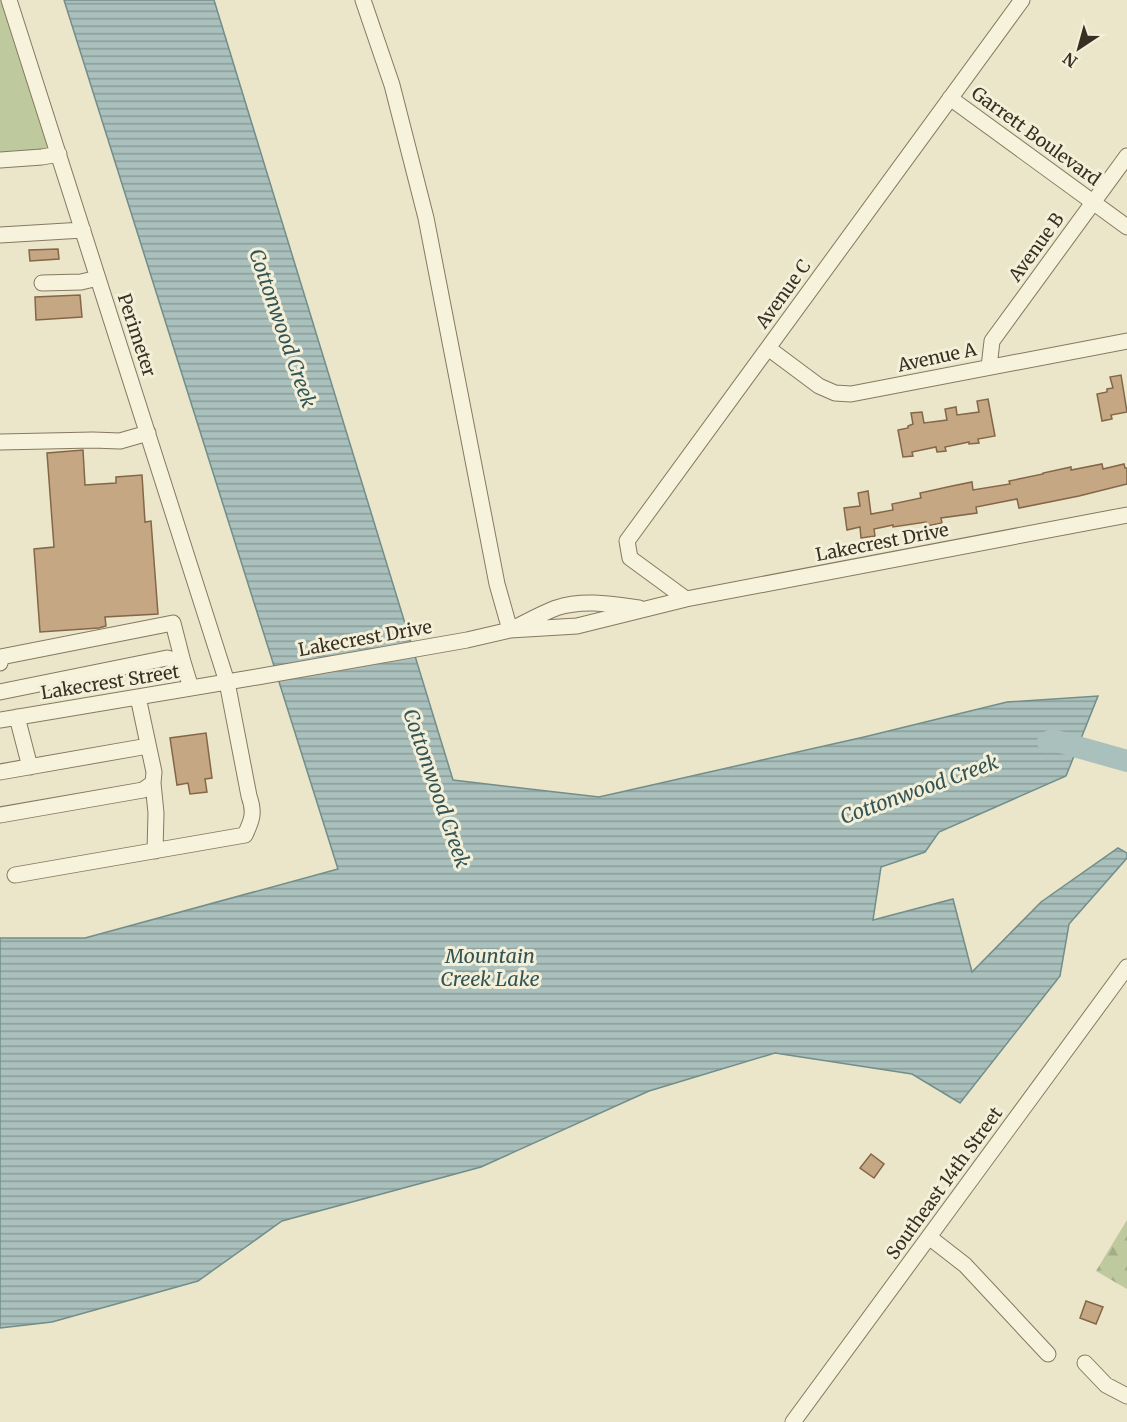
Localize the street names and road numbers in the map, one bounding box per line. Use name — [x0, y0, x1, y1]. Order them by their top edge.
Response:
street label: Garrett Boulevard — [967, 81, 1105, 191]
street label: Avenue B — [1003, 208, 1069, 287]
street label: Avenue C — [750, 255, 816, 334]
street label: Perimeter — [113, 291, 161, 379]
street label: Avenue A — [894, 337, 979, 377]
street label: Lakecrest Drive — [813, 518, 951, 566]
street label: Lakecrest Drive — [296, 615, 434, 661]
street label: Lakecrest Street — [39, 660, 181, 704]
street label: Southeast 14th Street — [881, 1102, 1007, 1264]

